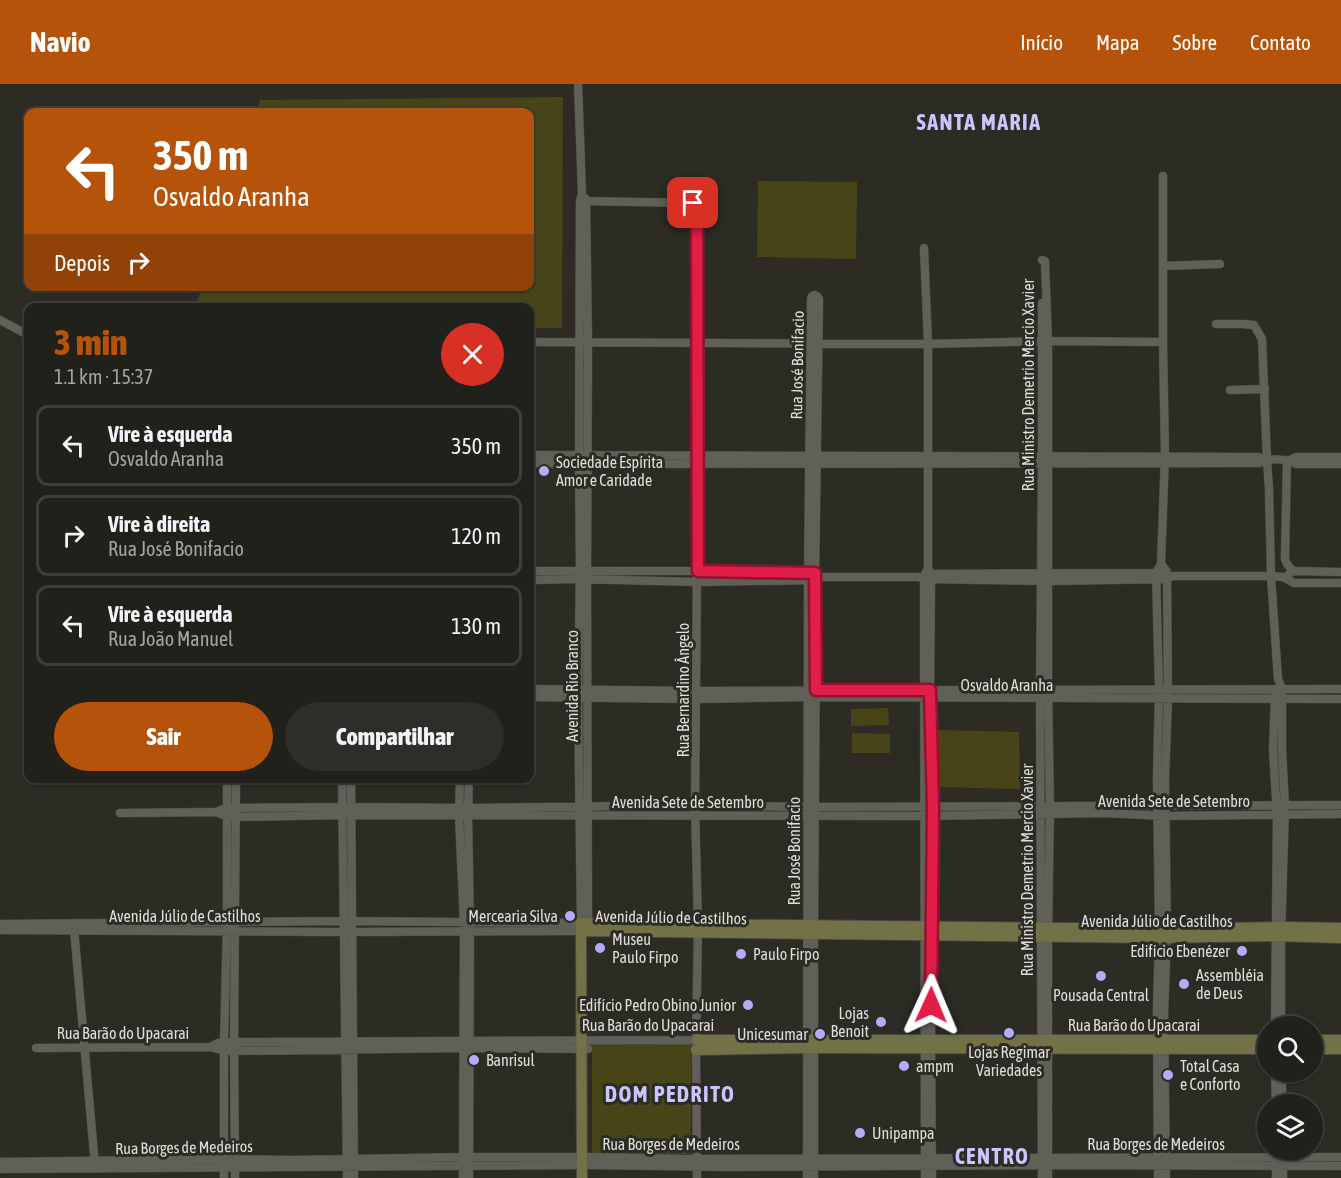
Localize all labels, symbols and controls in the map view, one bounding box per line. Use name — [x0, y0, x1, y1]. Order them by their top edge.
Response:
text: Navio — [30, 26, 91, 58]
text: Início — [1020, 30, 1063, 54]
text: Mapa — [1096, 30, 1140, 54]
text: Sobre — [1173, 30, 1217, 54]
text: Contato — [1250, 30, 1311, 54]
district label: SANTA MARIA — [917, 109, 1041, 135]
text: 350 m — [153, 131, 248, 179]
icon: left — [54, 132, 132, 210]
pin — [667, 177, 718, 228]
text: Osvaldo Aranha — [153, 181, 310, 212]
icon: arrive — [676, 186, 709, 219]
icon: right — [122, 246, 155, 279]
text: Depois — [54, 250, 110, 276]
street label: Rua Ministro Demetrio Mercio Xavier — [1019, 278, 1037, 491]
street label: Rua José Bonifacio — [787, 311, 807, 419]
text: 3 min — [54, 321, 128, 363]
button: close — [441, 323, 504, 386]
text: 1.1 km · 15:37 — [54, 365, 153, 388]
text: Vire à esquerda — [108, 421, 233, 447]
icon: left — [57, 429, 90, 462]
text: 350 m — [451, 433, 501, 459]
text: Osvaldo Aranha — [108, 447, 224, 470]
place label: Sociedade Espírita Amor e Caridade — [556, 453, 663, 489]
marker: Sociedade Espírita Amor e Caridade — [537, 464, 551, 478]
text: Vire à direita — [108, 511, 210, 537]
icon: right — [57, 519, 90, 552]
text: 120 m — [451, 523, 501, 549]
text: Rua José Bonifacio — [108, 537, 244, 560]
text: Vire à esquerda — [108, 601, 233, 627]
icon: left — [57, 609, 90, 642]
text: 130 m — [451, 613, 501, 639]
street label: Rua Bernardino Ângelo — [674, 623, 693, 757]
text: Rua João Manuel — [108, 627, 233, 650]
street label: Avenida Rio Branco — [563, 630, 581, 742]
street label: Osvaldo Aranha — [961, 676, 1053, 694]
button: Sair — [54, 702, 273, 771]
button: Compartilhar — [285, 702, 504, 771]
street label: Rua Ministro Demetrio Mercio Xavier — [1018, 763, 1036, 976]
street label: Avenida Sete de Setembro — [1098, 792, 1250, 810]
street label: Avenida Sete de Setembro — [612, 793, 764, 811]
street label: Rua José Bonifacio — [785, 797, 803, 905]
street label: Avenida Júlio de Castilhos — [109, 907, 261, 925]
place label: Mercearia Silva — [468, 907, 558, 925]
street label: Avenida Júlio de Castilhos — [595, 907, 747, 927]
marker: Mercearia Silva — [563, 909, 577, 923]
street label: Avenida Júlio de Castilhos — [1081, 912, 1233, 930]
place label: Museu Paulo Firpo — [612, 930, 678, 967]
marker: Museu Paulo Firpo — [593, 941, 607, 955]
place label: Edifício Ebenézer — [1130, 942, 1230, 960]
marker: Edifício Ebenézer — [1235, 944, 1249, 958]
place label: Paulo Firpo — [753, 945, 819, 964]
marker: Paulo Firpo — [734, 947, 748, 961]
place label: Assembléia de Deus — [1196, 966, 1264, 1002]
marker: Pousada Central — [1094, 969, 1108, 983]
position arrow — [899, 973, 963, 1037]
marker: Assembléia de Deus — [1177, 977, 1191, 991]
place label: Pousada Central — [1053, 986, 1150, 1004]
place label: Edifício Pedro Obino Junior — [579, 996, 736, 1014]
marker: Edifício Pedro Obino Junior — [741, 998, 755, 1012]
place label: Lojas Benoit — [831, 1004, 869, 1040]
marker: Lojas Benoit — [874, 1015, 888, 1029]
street label: Rua Barão do Upacarai — [582, 1016, 714, 1035]
street label: Rua Barão do Upacarai — [1068, 1016, 1200, 1035]
map controls — [1257, 1016, 1323, 1160]
button: search — [1257, 1016, 1323, 1082]
street label: Rua Barão do Upacarai — [57, 1024, 189, 1043]
place label: Unicesumar — [737, 1025, 808, 1043]
marker: Lojas Regimar Variedades — [1002, 1026, 1016, 1040]
marker: Unicesumar — [813, 1027, 827, 1041]
place label: Lojas Regimar Variedades — [968, 1043, 1050, 1079]
place label: Banrisul — [486, 1051, 536, 1069]
marker: Banrisul — [467, 1053, 481, 1067]
place label: ampm — [916, 1057, 954, 1076]
place label: Total Casa e Conforto — [1180, 1057, 1240, 1093]
marker: ampm — [897, 1059, 911, 1073]
marker: Total Casa e Conforto — [1161, 1068, 1175, 1082]
district label: DOM PEDRITO — [605, 1081, 735, 1107]
button: layers — [1257, 1094, 1323, 1160]
place label: Unipampa — [872, 1124, 934, 1143]
marker: Unipampa — [853, 1126, 867, 1140]
street label: Rua Borges de Medeiros — [602, 1135, 740, 1154]
street label: Rua Borges de Medeiros — [1087, 1135, 1225, 1154]
street label: Rua Borges de Medeiros — [115, 1137, 253, 1158]
district label: CENTRO — [955, 1143, 1029, 1169]

